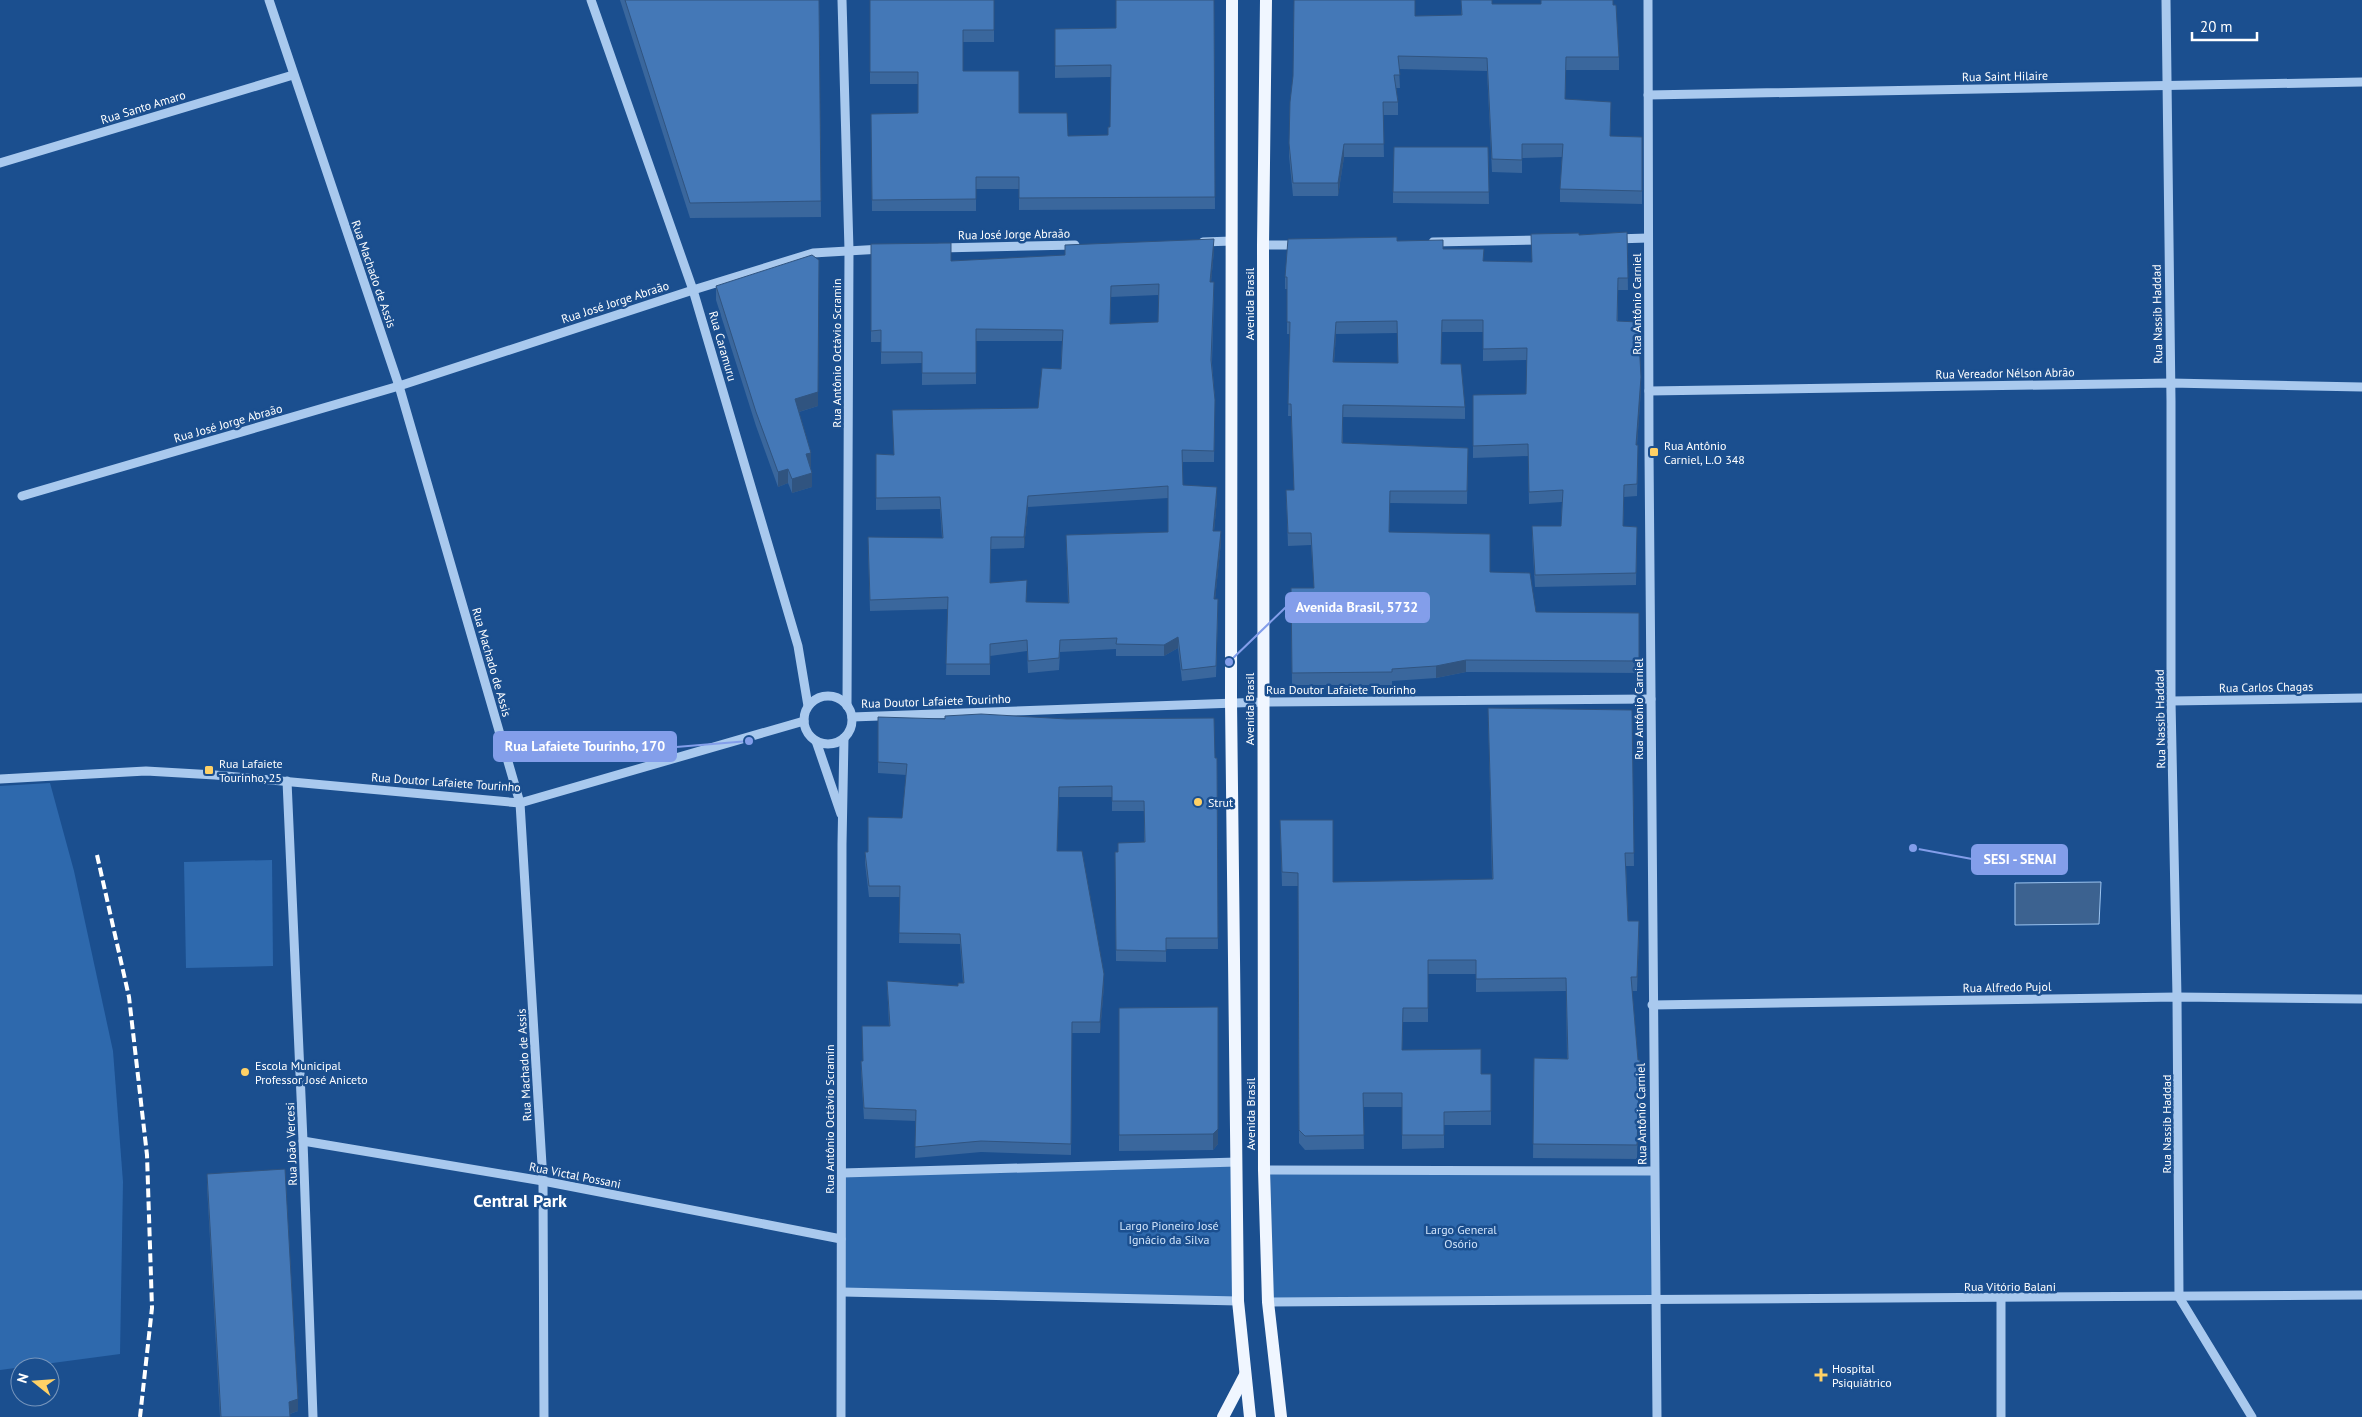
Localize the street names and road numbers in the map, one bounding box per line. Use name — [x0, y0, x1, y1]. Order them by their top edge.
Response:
street label: Rua Saint Hilaire — [1962, 68, 2048, 84]
street label: Rua Santo Amaro — [99, 87, 187, 127]
street label: Rua Machado de Assis — [349, 218, 399, 330]
street label: Rua José Jorge Abraão — [958, 226, 1070, 242]
street label: Rua Antônio Carniel — [1629, 253, 1644, 355]
street label: Rua Nassib Haddad — [2149, 264, 2165, 364]
street label: Avenida Brasil — [1242, 267, 1257, 340]
street label: Rua José Jorge Abraão — [559, 278, 671, 326]
street label: Rua Antônio Octávio Scramin — [829, 278, 844, 428]
street label: Rua Caramuru — [706, 309, 740, 383]
street label: Rua Vereador Nélson Abrão — [1935, 364, 2075, 382]
street label: Rua José Jorge Abraão — [172, 400, 284, 446]
street label: Rua Machado de Assis — [469, 606, 515, 718]
street label: Rua Antônio Carniel — [1631, 658, 1646, 760]
street label: Rua Nassib Haddad — [2152, 669, 2168, 769]
street label: Avenida Brasil — [1242, 672, 1257, 745]
street label: Rua Carlos Chagas — [2219, 679, 2313, 695]
street label: Rua Doutor Lafaiete Tourinho — [1266, 682, 1416, 697]
street label: Rua Doutor Lafaiete Tourinho — [861, 691, 1011, 711]
street label: Rua Doutor Lafaiete Tourinho — [371, 769, 521, 795]
street label: Rua Alfredo Pujol — [1962, 979, 2052, 995]
street label: Rua Machado de Assis — [514, 1008, 534, 1122]
street label: Rua Antônio Octávio Scramin — [822, 1044, 837, 1194]
street label: Rua Antônio Carniel — [1633, 1063, 1649, 1165]
street label: Rua Nassib Haddad — [2159, 1074, 2174, 1174]
street label: Avenida Brasil — [1243, 1077, 1258, 1150]
street label: Rua João Vercesi — [282, 1102, 300, 1186]
street label: Rua Victal Possani — [528, 1159, 622, 1191]
street label: Rua Vitório Balani — [1964, 1279, 2056, 1294]

